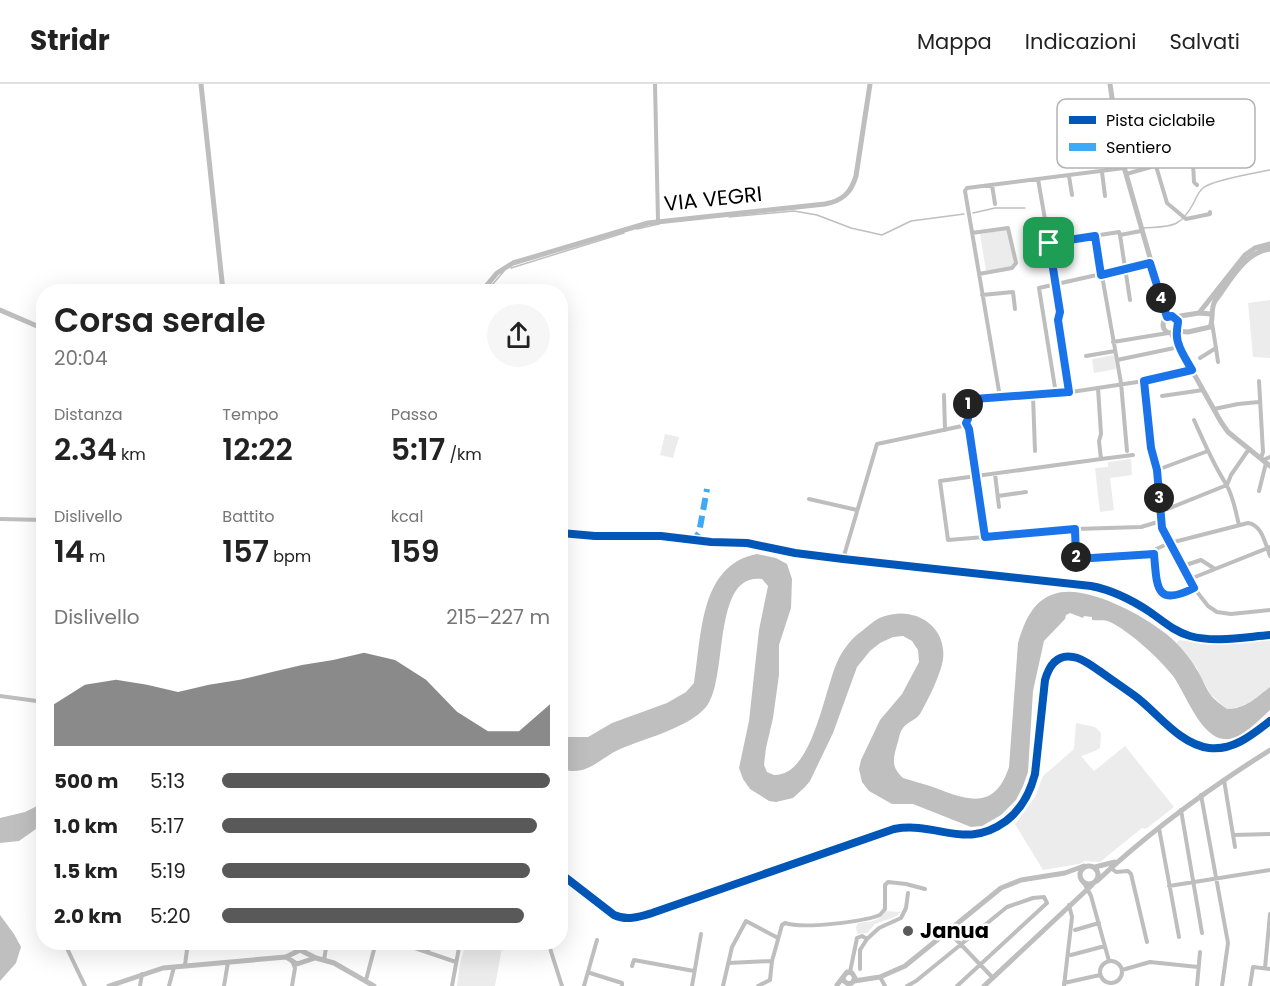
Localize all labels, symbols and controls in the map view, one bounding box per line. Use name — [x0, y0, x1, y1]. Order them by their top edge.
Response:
text: Stridr — [30, 21, 110, 60]
text: Mappa — [917, 27, 992, 56]
text: Indicazioni — [1025, 27, 1137, 56]
text: Salvati — [1170, 27, 1240, 56]
legend — [1057, 99, 1255, 168]
text: Pista ciclabile — [1106, 109, 1215, 132]
text: Sentiero — [1106, 136, 1171, 159]
street label: VIA VEGRI — [663, 179, 763, 218]
pin — [1023, 217, 1074, 268]
icon: arrive — [1032, 226, 1065, 259]
pin: 4 — [1146, 283, 1176, 313]
text: 4 — [1156, 286, 1166, 309]
text: Corsa serale — [54, 297, 266, 344]
button: share — [487, 304, 550, 367]
text: 20:04 — [54, 344, 107, 372]
pin: 1 — [953, 389, 983, 419]
text: 1 — [965, 392, 971, 415]
text: Distanza — [54, 403, 123, 426]
text: Tempo — [222, 403, 278, 426]
text: Passo — [391, 403, 438, 426]
text: 2.34 — [54, 428, 117, 471]
text: 12:22 — [222, 428, 293, 471]
text: 5:17 — [391, 428, 445, 471]
text: km — [117, 443, 146, 466]
text: /km — [445, 443, 482, 466]
pin: 3 — [1144, 483, 1174, 513]
text: 3 — [1154, 486, 1164, 509]
text: Dislivello — [54, 505, 122, 528]
text: Battito — [222, 505, 275, 528]
text: kcal — [391, 505, 423, 528]
text: 14 — [54, 530, 85, 573]
text: 157 — [222, 530, 269, 573]
text: 159 — [391, 530, 440, 573]
pin: 2 — [1061, 542, 1091, 572]
text: m — [85, 545, 105, 568]
text: bpm — [269, 545, 311, 568]
text: 2 — [1071, 545, 1081, 568]
text: Dislivello — [54, 603, 140, 631]
text: 215–227 m — [446, 603, 550, 631]
text: 500 m — [54, 767, 119, 795]
text: 5:13 — [150, 767, 185, 795]
text: 1.0 km — [54, 812, 118, 840]
text: 5:17 — [150, 812, 184, 840]
text: 1.5 km — [54, 857, 118, 885]
text: 5:19 — [150, 857, 186, 885]
text: 2.0 km — [54, 902, 122, 930]
text: 5:20 — [150, 902, 191, 930]
place label: Janua — [920, 916, 989, 945]
marker: Janua — [901, 924, 915, 938]

